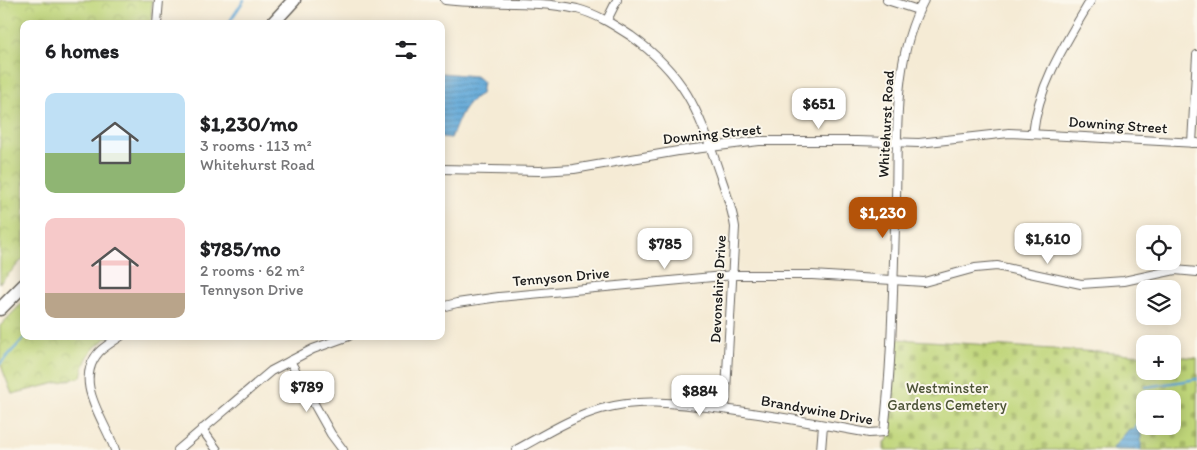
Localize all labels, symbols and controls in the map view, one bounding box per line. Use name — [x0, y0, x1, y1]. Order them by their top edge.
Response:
icon: filters — [392, 36, 420, 64]
text: 6 homes — [45, 38, 119, 63]
street label: Whitehurst Road — [874, 69, 898, 178]
pin: $651 — [789, 88, 849, 130]
text: $651 — [803, 94, 835, 113]
text: $1,230/mo — [200, 111, 298, 136]
icon: home — [85, 113, 145, 173]
street label: Downing Street — [1068, 113, 1168, 137]
street label: Downing Street — [662, 120, 763, 148]
text: 3 rooms · 113 m² — [200, 136, 312, 155]
text: Whitehurst Road — [200, 155, 315, 174]
pin: $1,230 — [842, 196, 924, 239]
text: $1,230 — [860, 203, 906, 222]
pin: $1,610 — [1007, 222, 1089, 265]
map controls — [1136, 225, 1181, 435]
button: locate — [1136, 225, 1181, 270]
pin: $785 — [635, 228, 695, 270]
text: $1,610 — [1025, 229, 1071, 248]
text: $785 — [648, 234, 682, 253]
street label: Devonshire Drive — [706, 234, 730, 344]
text: $785/mo — [200, 236, 281, 261]
icon: home — [85, 238, 145, 298]
text: 2 rooms · 62 m² — [200, 261, 305, 280]
street label: Tennyson Drive — [512, 264, 610, 290]
text: Tennyson Drive — [200, 280, 304, 299]
button: layers — [1136, 280, 1181, 325]
button: + — [1136, 335, 1181, 380]
pin: $789 — [277, 370, 337, 413]
pin: $884 — [670, 374, 730, 417]
text: $789 — [290, 377, 324, 396]
park label: Westminster Gardens Cemetery — [887, 379, 1007, 414]
text: $884 — [682, 381, 718, 400]
button: − — [1136, 390, 1181, 435]
street label: Brandywine Drive — [759, 391, 875, 429]

